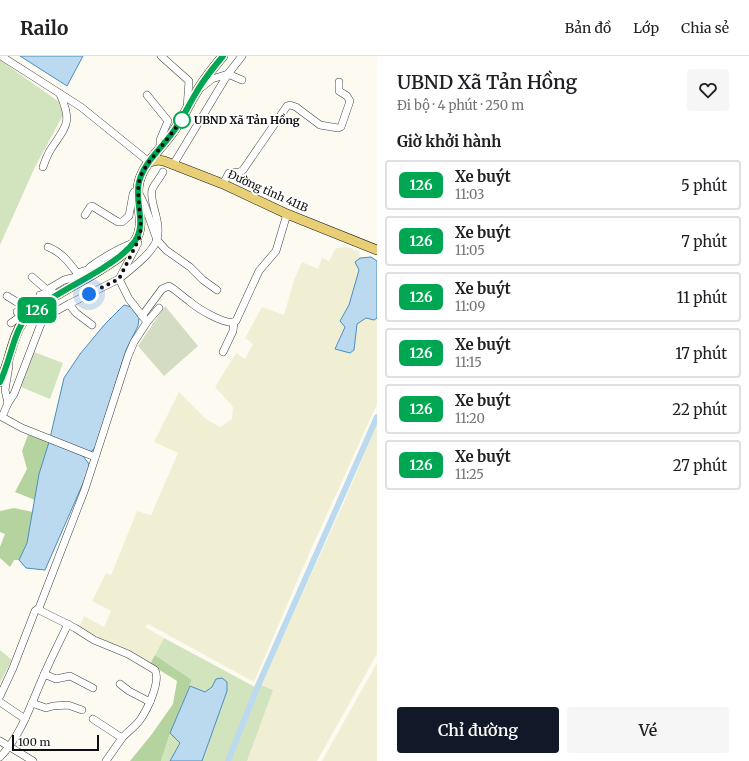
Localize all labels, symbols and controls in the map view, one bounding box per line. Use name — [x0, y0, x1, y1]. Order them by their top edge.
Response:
text: Railo — [20, 16, 68, 40]
text: Bản đồ — [565, 19, 611, 37]
text: Lớp — [633, 19, 659, 37]
text: Chia sẻ — [681, 19, 729, 37]
button: heart — [687, 69, 729, 111]
text: UBND Xã Tản Hồng — [397, 70, 577, 94]
text: Đi bộ · 4 phút · 250 m — [397, 97, 524, 114]
marker: UBND Xã Tản Hồng — [173, 111, 191, 129]
place label: UBND Xã Tản Hồng — [194, 113, 300, 127]
text: Giờ khởi hành — [397, 132, 501, 151]
street label: Đường tỉnh 411B — [226, 167, 311, 215]
text: Xe buýt — [455, 167, 511, 186]
text: 126 — [410, 176, 433, 194]
text: 5 phút — [681, 176, 727, 195]
text: 11:03 — [455, 186, 484, 203]
text: Xe buýt — [455, 223, 511, 242]
text: 126 — [410, 232, 433, 250]
text: 7 phút — [681, 232, 727, 251]
text: 11:05 — [455, 242, 485, 259]
text: Xe buýt — [455, 279, 511, 298]
your location — [79, 284, 99, 304]
text: 126 — [410, 288, 433, 306]
text: 11 phút — [677, 288, 727, 307]
line badge: 126 — [14, 297, 60, 323]
text: 11:09 — [455, 298, 485, 315]
text: 126 — [26, 301, 49, 319]
text: Xe buýt — [455, 335, 511, 354]
text: 126 — [410, 344, 433, 362]
text: 17 phút — [675, 344, 727, 363]
text: 11:15 — [455, 354, 482, 371]
text: Xe buýt — [455, 391, 511, 410]
text: 126 — [410, 400, 433, 418]
text: 22 phút — [672, 400, 727, 419]
text: 11:20 — [455, 410, 485, 427]
text: Xe buýt — [455, 447, 511, 466]
text: 126 — [410, 456, 433, 474]
text: 27 phút — [673, 456, 727, 475]
text: 11:25 — [455, 466, 484, 483]
button: Chỉ đường — [397, 707, 559, 753]
button: Vé — [567, 707, 729, 753]
scale bar — [12, 733, 99, 752]
text: 100 m — [18, 735, 50, 749]

